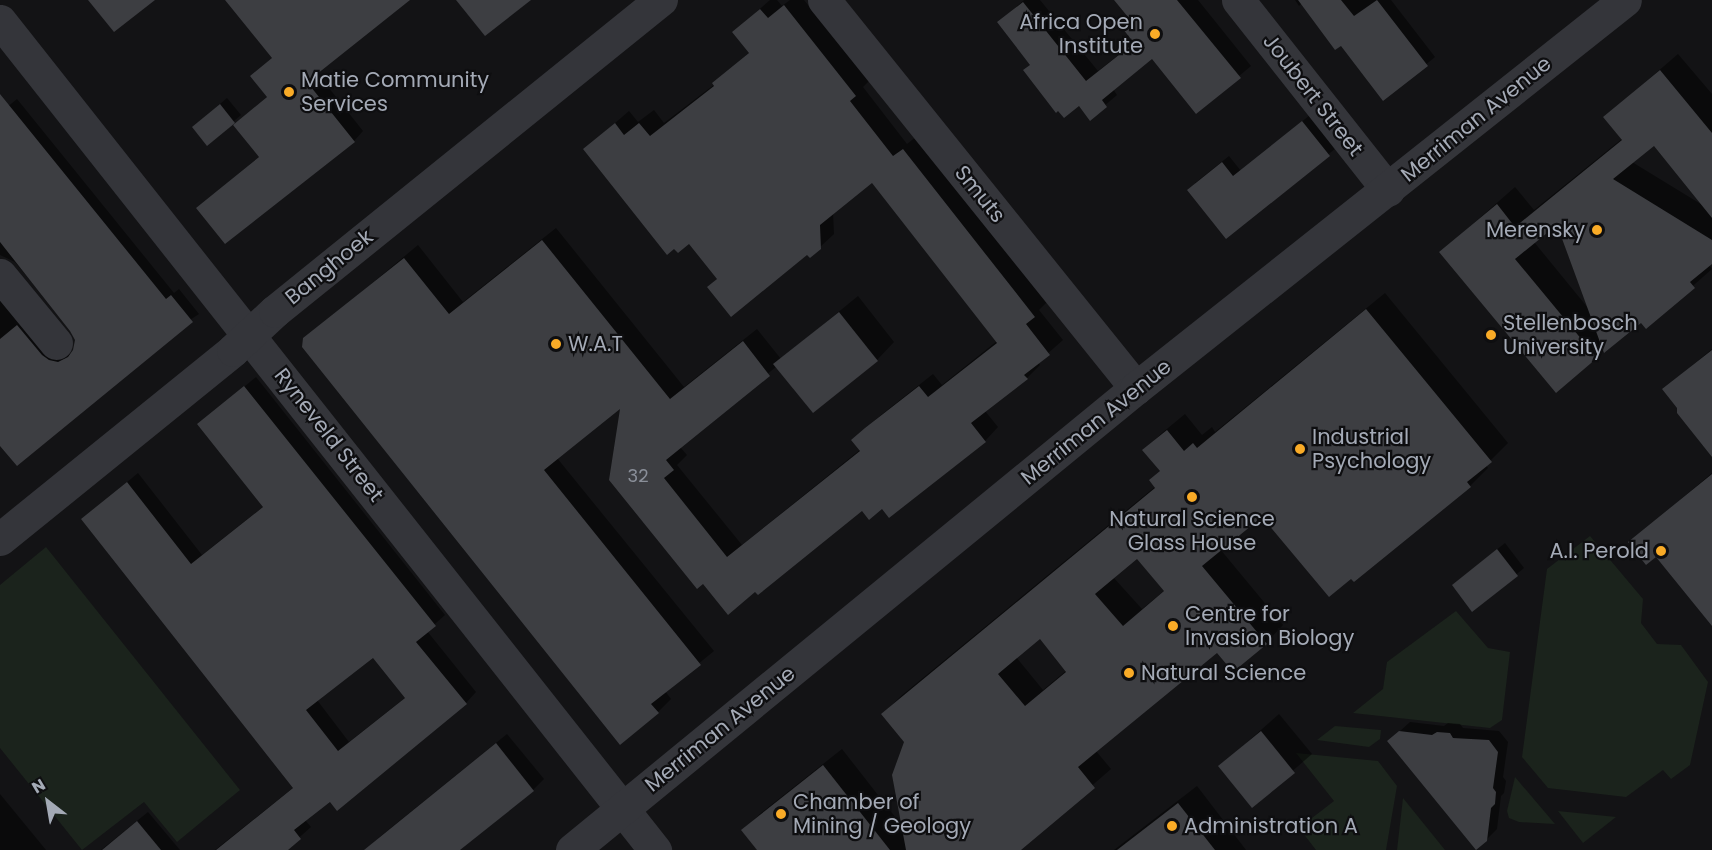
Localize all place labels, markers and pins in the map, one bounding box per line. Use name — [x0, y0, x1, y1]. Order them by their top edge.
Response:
place label: Africa Open Institute — [1019, 9, 1143, 59]
marker: Africa Open Institute — [1148, 27, 1162, 41]
place label: Matie Community Services — [301, 67, 489, 117]
marker: Matie Community Services — [282, 85, 296, 99]
place label: Merensky — [1486, 217, 1585, 243]
marker: Merensky — [1590, 223, 1604, 237]
place label: Stellenbosch University — [1503, 310, 1638, 360]
marker: Stellenbosch University — [1484, 328, 1498, 342]
place label: W.A.T — [568, 331, 623, 357]
marker: W.A.T — [549, 337, 563, 351]
place label: Industrial Psychology — [1312, 424, 1431, 474]
marker: Industrial Psychology — [1293, 442, 1307, 456]
marker: Natural Science Glass House — [1185, 490, 1199, 504]
place label: Natural Science Glass House — [1109, 506, 1275, 556]
place label: A.I. Perold — [1549, 538, 1649, 564]
marker: A.I. Perold — [1654, 544, 1668, 558]
place label: Centre for Invasion Biology — [1185, 601, 1354, 651]
marker: Centre for Invasion Biology — [1166, 619, 1180, 633]
place label: Natural Science — [1141, 660, 1306, 686]
marker: Natural Science — [1122, 666, 1136, 680]
place label: Chamber of Mining / Geology — [793, 789, 971, 839]
marker: Chamber of Mining / Geology — [774, 807, 788, 821]
place label: Administration A — [1184, 813, 1358, 839]
marker: Administration A — [1165, 819, 1179, 833]

